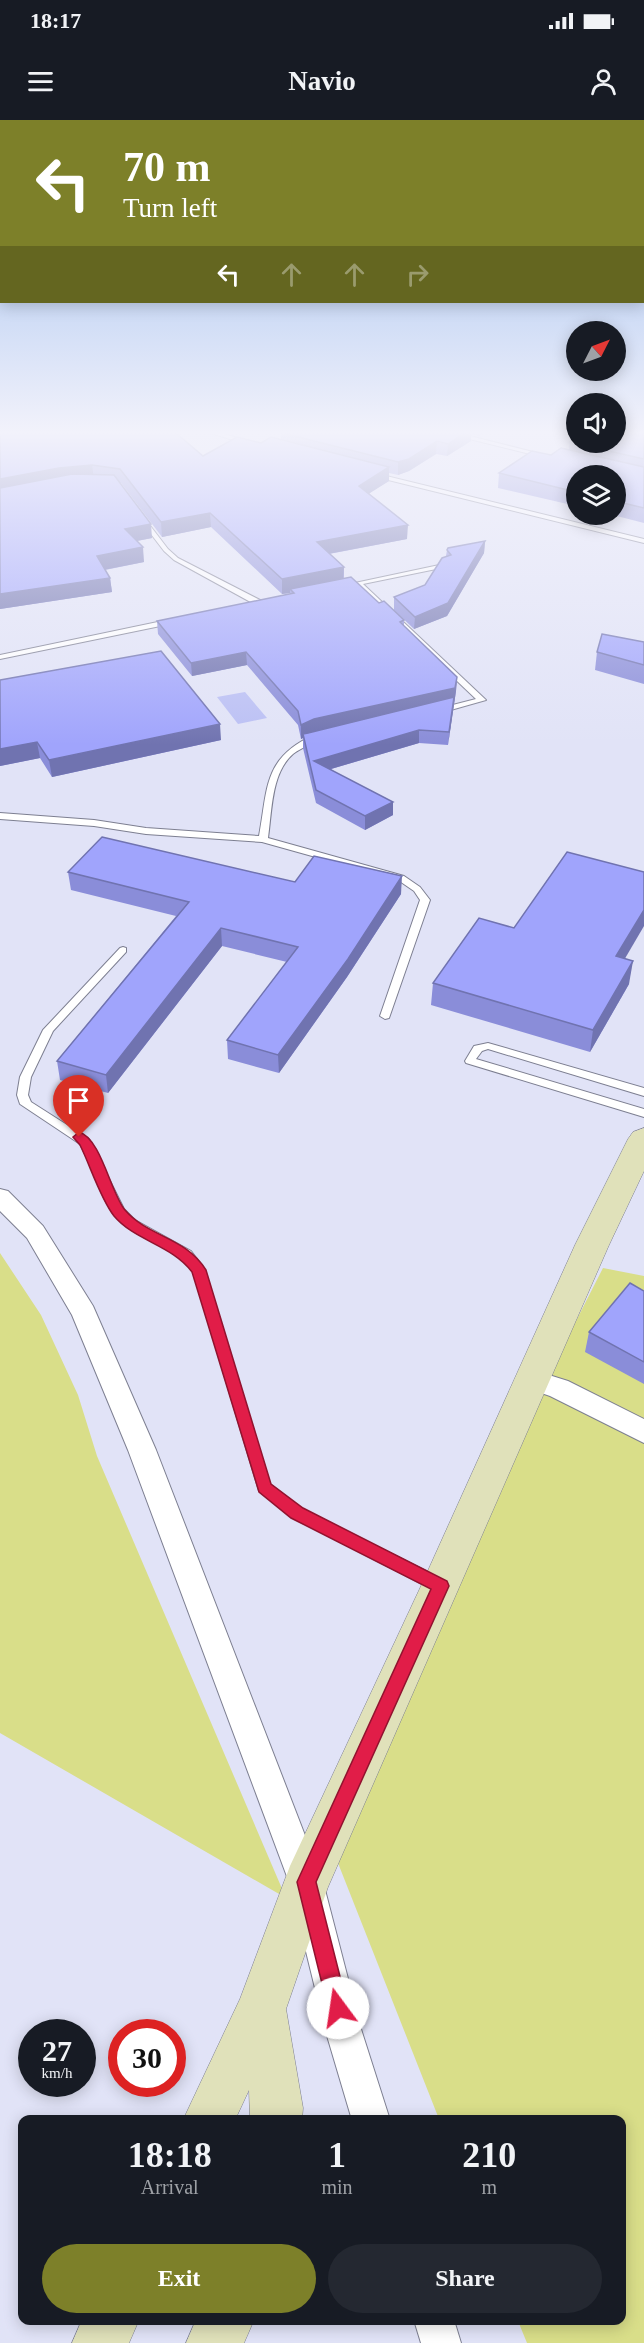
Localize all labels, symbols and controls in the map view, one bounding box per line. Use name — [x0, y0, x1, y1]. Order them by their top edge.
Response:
text: 18:17 — [30, 8, 81, 33]
icon: menu — [24, 65, 57, 98]
icon: person — [587, 65, 620, 98]
text: Navio — [288, 66, 356, 96]
icon: left — [24, 144, 102, 222]
text: 70 m — [123, 144, 211, 190]
text: Turn left — [123, 193, 217, 223]
icon: left — [212, 258, 245, 291]
icon: ahead — [275, 258, 308, 291]
icon: ahead — [338, 258, 371, 291]
icon: right — [401, 258, 434, 291]
north arrow — [566, 321, 626, 381]
map controls — [566, 321, 626, 525]
button: sound — [566, 393, 626, 453]
button: layers — [566, 465, 626, 525]
pin — [53, 1075, 104, 1137]
icon: arrive — [62, 1084, 95, 1117]
position arrow — [306, 1976, 370, 2040]
speed limit sign: 30 — [108, 2019, 186, 2097]
text: 27 — [42, 2034, 72, 2067]
text: km/h — [42, 2065, 72, 2081]
text: 18:18 — [128, 2135, 212, 2175]
text: 1 — [328, 2135, 346, 2175]
text: 210 — [462, 2135, 516, 2175]
text: Arrival — [141, 2176, 199, 2198]
text: min — [321, 2176, 353, 2198]
text: m — [482, 2176, 497, 2198]
button: Exit — [42, 2244, 316, 2313]
button: Share — [328, 2244, 602, 2313]

